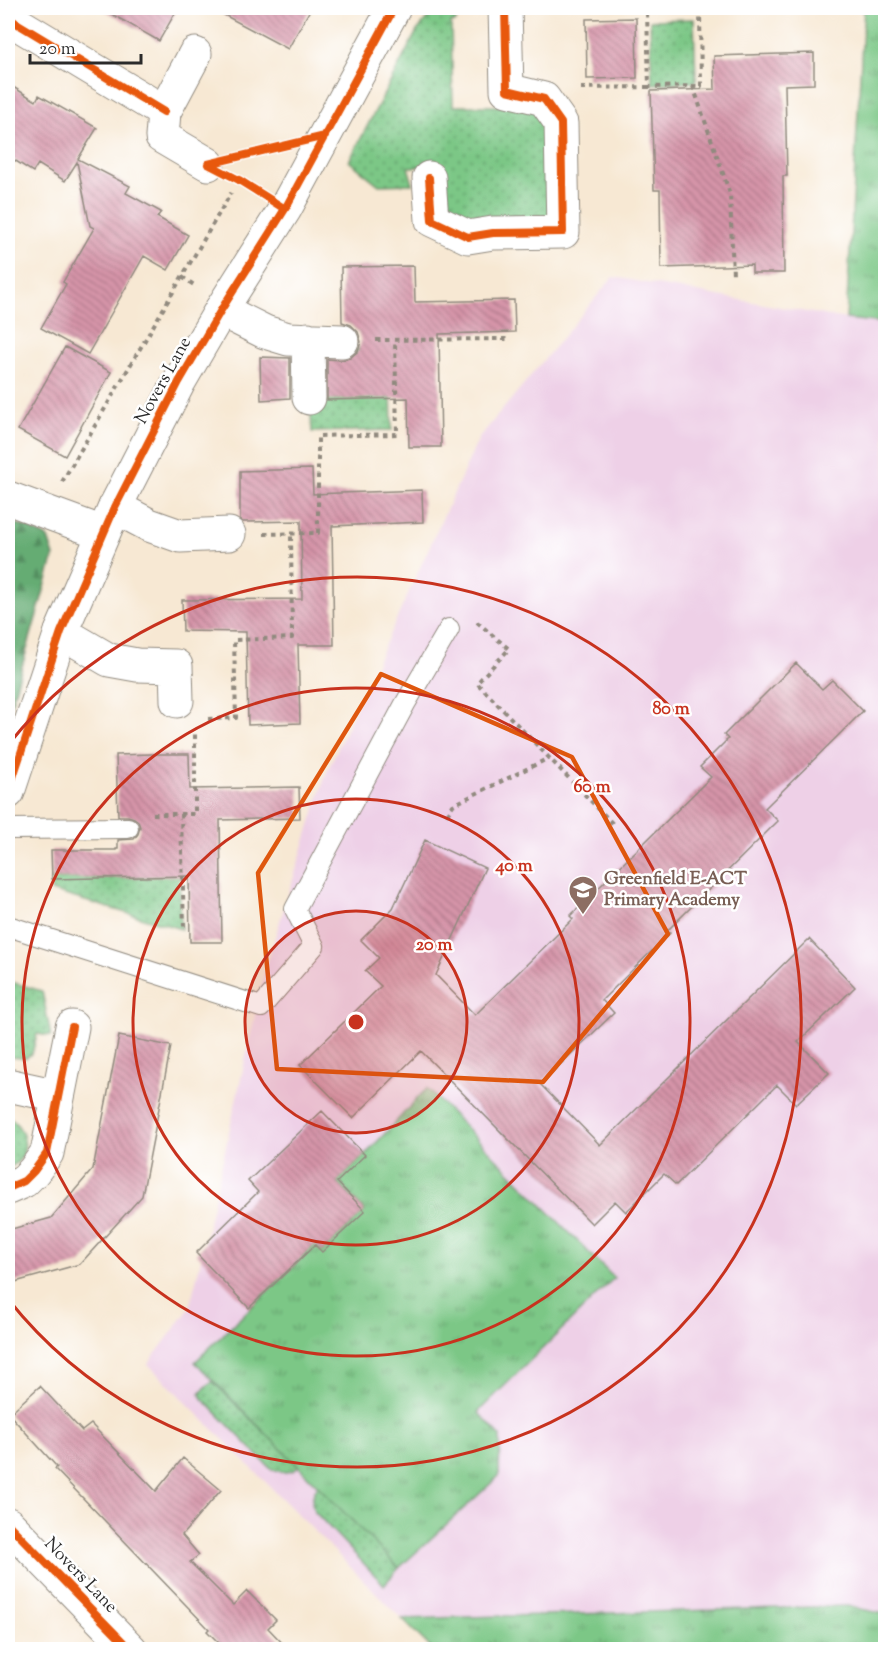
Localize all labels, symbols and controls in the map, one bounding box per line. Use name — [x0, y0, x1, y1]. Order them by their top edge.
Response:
scale bar — [30, 27, 141, 65]
text: 20 m — [39, 37, 76, 63]
street label: Novers Lane — [129, 333, 199, 429]
text: 80 m — [652, 697, 690, 723]
text: 60 m — [573, 775, 611, 801]
text: 40 m — [494, 854, 533, 880]
place label: Greenfield E-ACT Primary Academy — [604, 867, 747, 914]
school or university icon: Greenfield E-ACT Primary Academy — [567, 874, 599, 916]
text: 20 m — [416, 933, 452, 959]
centre of rings — [346, 1012, 366, 1032]
street label: Novers Lane — [37, 1532, 123, 1620]

